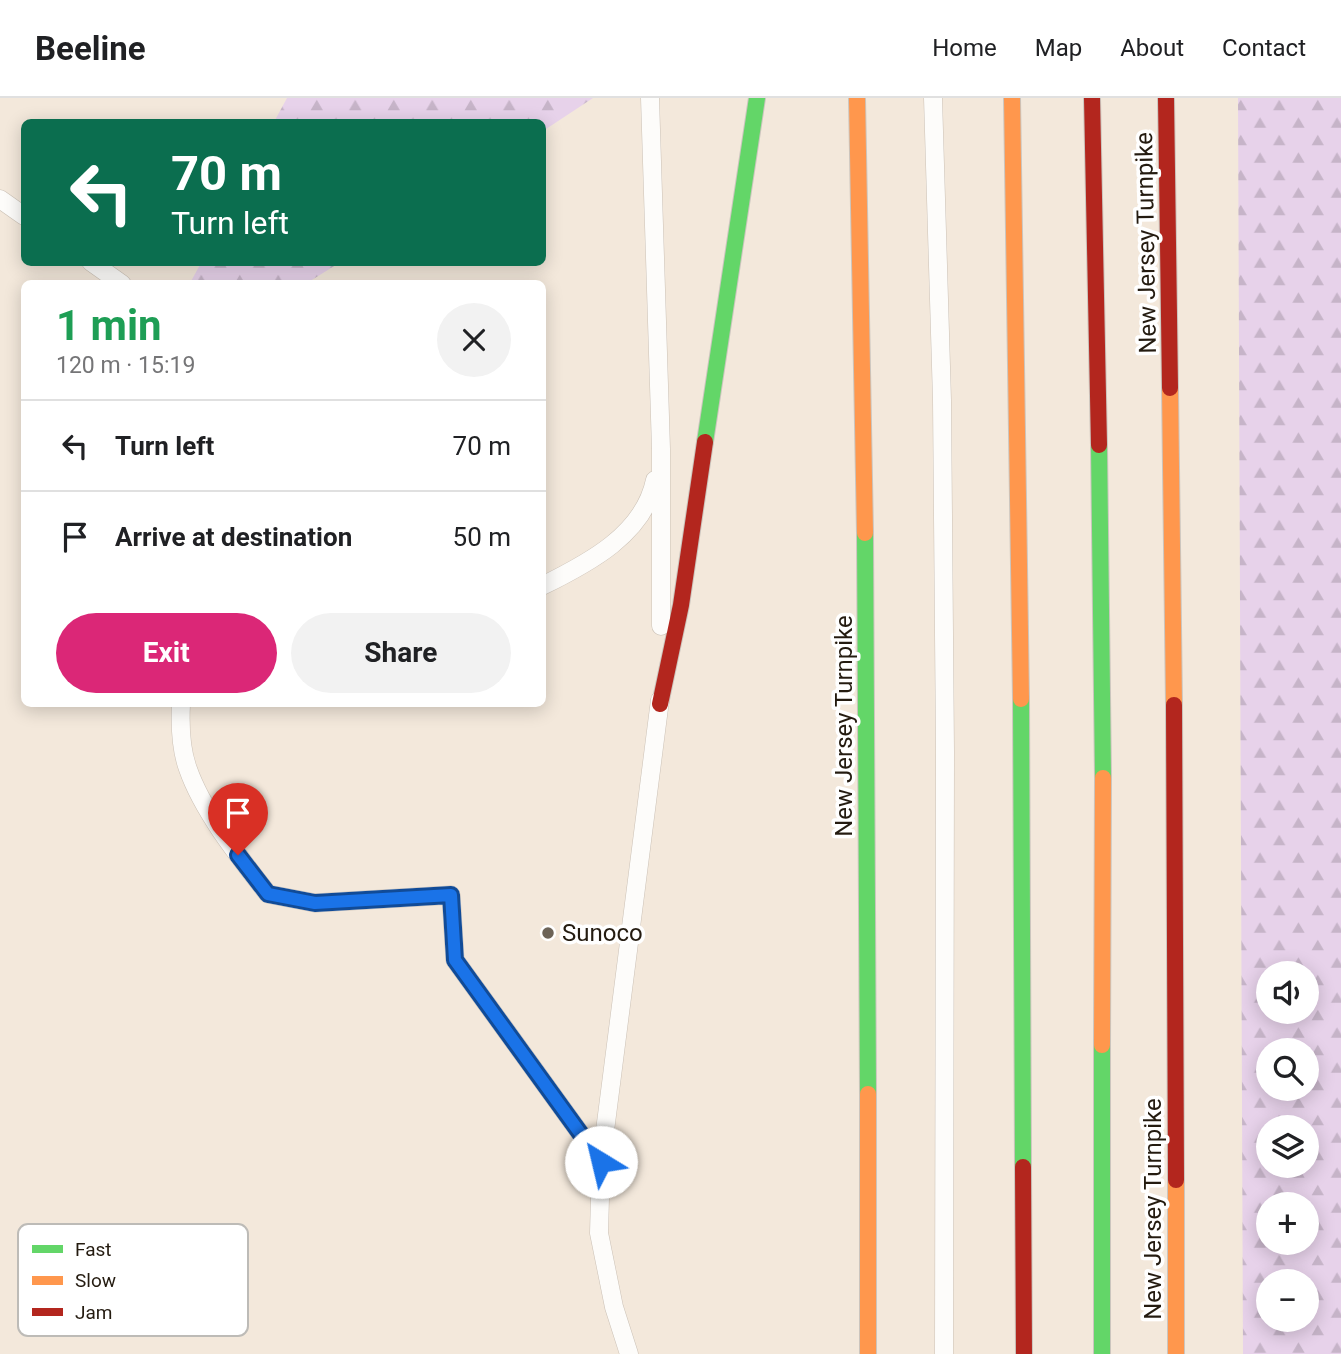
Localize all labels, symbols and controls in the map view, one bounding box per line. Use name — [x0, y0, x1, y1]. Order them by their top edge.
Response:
text: Beeline — [35, 29, 146, 68]
text: Home — [932, 34, 997, 62]
text: Map — [1035, 34, 1082, 62]
text: About — [1120, 34, 1184, 62]
text: Contact — [1222, 34, 1306, 62]
street label: New Jersey Turnpike — [1130, 132, 1162, 354]
text: 70 m — [171, 145, 282, 202]
icon: left — [56, 147, 147, 238]
text: Turn left — [171, 204, 289, 242]
text: 1 min — [56, 301, 162, 350]
button: close — [437, 303, 511, 377]
text: 120 m · 15:19 — [56, 352, 195, 379]
icon: left — [56, 427, 94, 465]
text: Turn left — [115, 431, 214, 461]
text: 70 m — [453, 431, 511, 461]
icon: arrive — [56, 518, 94, 556]
text: Arrive at destination — [115, 522, 352, 552]
text: 50 m — [453, 522, 511, 552]
button: Exit — [56, 613, 277, 693]
button: Share — [291, 613, 511, 693]
street label: New Jersey Turnpike — [830, 615, 858, 837]
pin — [208, 783, 268, 855]
icon: arrive — [219, 794, 257, 832]
place label: Sunoco — [562, 919, 643, 947]
marker: Sunoco — [540, 925, 556, 941]
map controls — [1256, 961, 1319, 1332]
button: sound — [1256, 961, 1319, 1024]
button: search — [1256, 1038, 1319, 1101]
street label: New Jersey Turnpike — [1139, 1098, 1167, 1320]
button: layers — [1256, 1115, 1319, 1178]
position arrow — [564, 1125, 638, 1199]
button: + — [1256, 1192, 1319, 1255]
legend — [18, 1224, 248, 1336]
text: Fast — [75, 1238, 112, 1261]
text: Slow — [75, 1269, 116, 1292]
button: − — [1256, 1269, 1319, 1332]
text: Jam — [75, 1301, 112, 1324]

